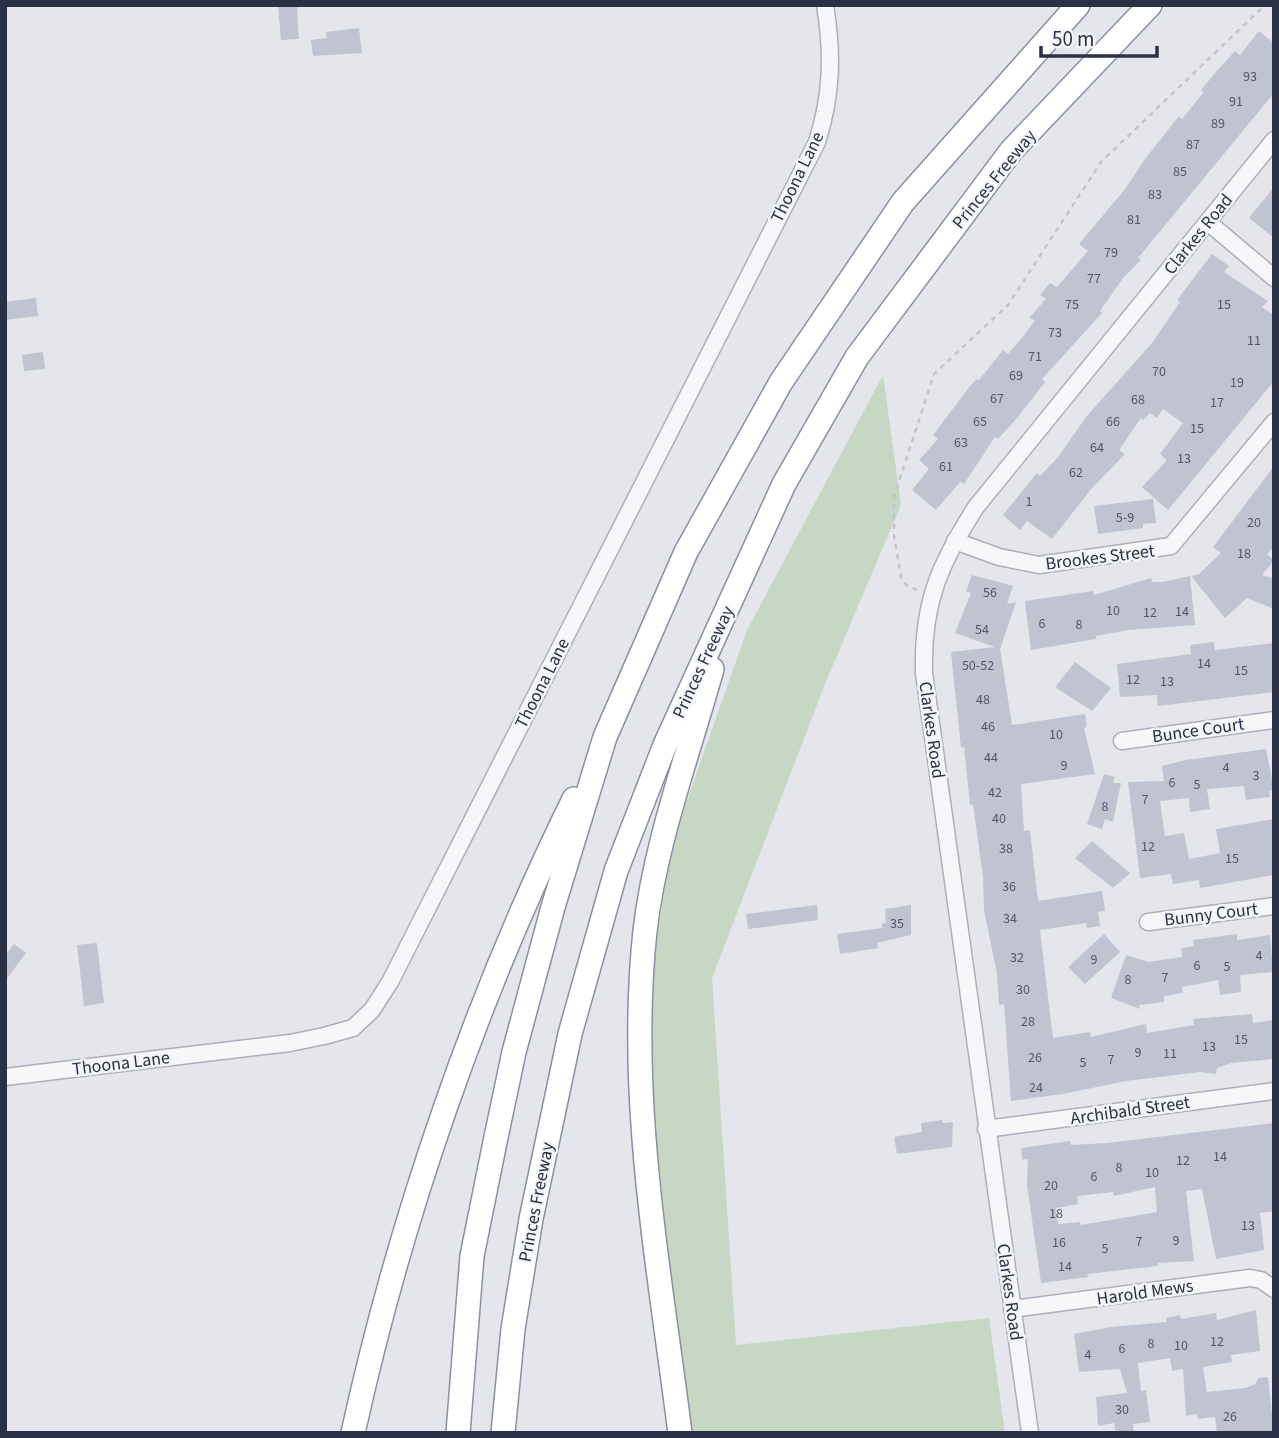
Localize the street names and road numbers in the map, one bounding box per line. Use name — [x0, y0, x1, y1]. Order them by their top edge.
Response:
street label: Princes Freeway — [946, 124, 1043, 234]
street label: Thoona Lane — [765, 128, 830, 227]
street label: Clarkes Road — [1158, 189, 1239, 280]
street label: Brookes Street — [1044, 538, 1156, 577]
street label: Princes Freeway — [666, 601, 741, 723]
street label: Thoona Lane — [509, 634, 576, 733]
street label: Clarkes Road — [912, 680, 951, 780]
street label: Bunce Court — [1150, 712, 1246, 749]
street label: Bunny Court — [1163, 896, 1259, 933]
street label: Thoona Lane — [71, 1045, 171, 1082]
street label: Archibald Street — [1069, 1090, 1191, 1131]
street label: Princes Freeway — [513, 1140, 560, 1264]
street label: Clarkes Road — [990, 1242, 1029, 1342]
street label: Harold Mews — [1095, 1273, 1195, 1312]

